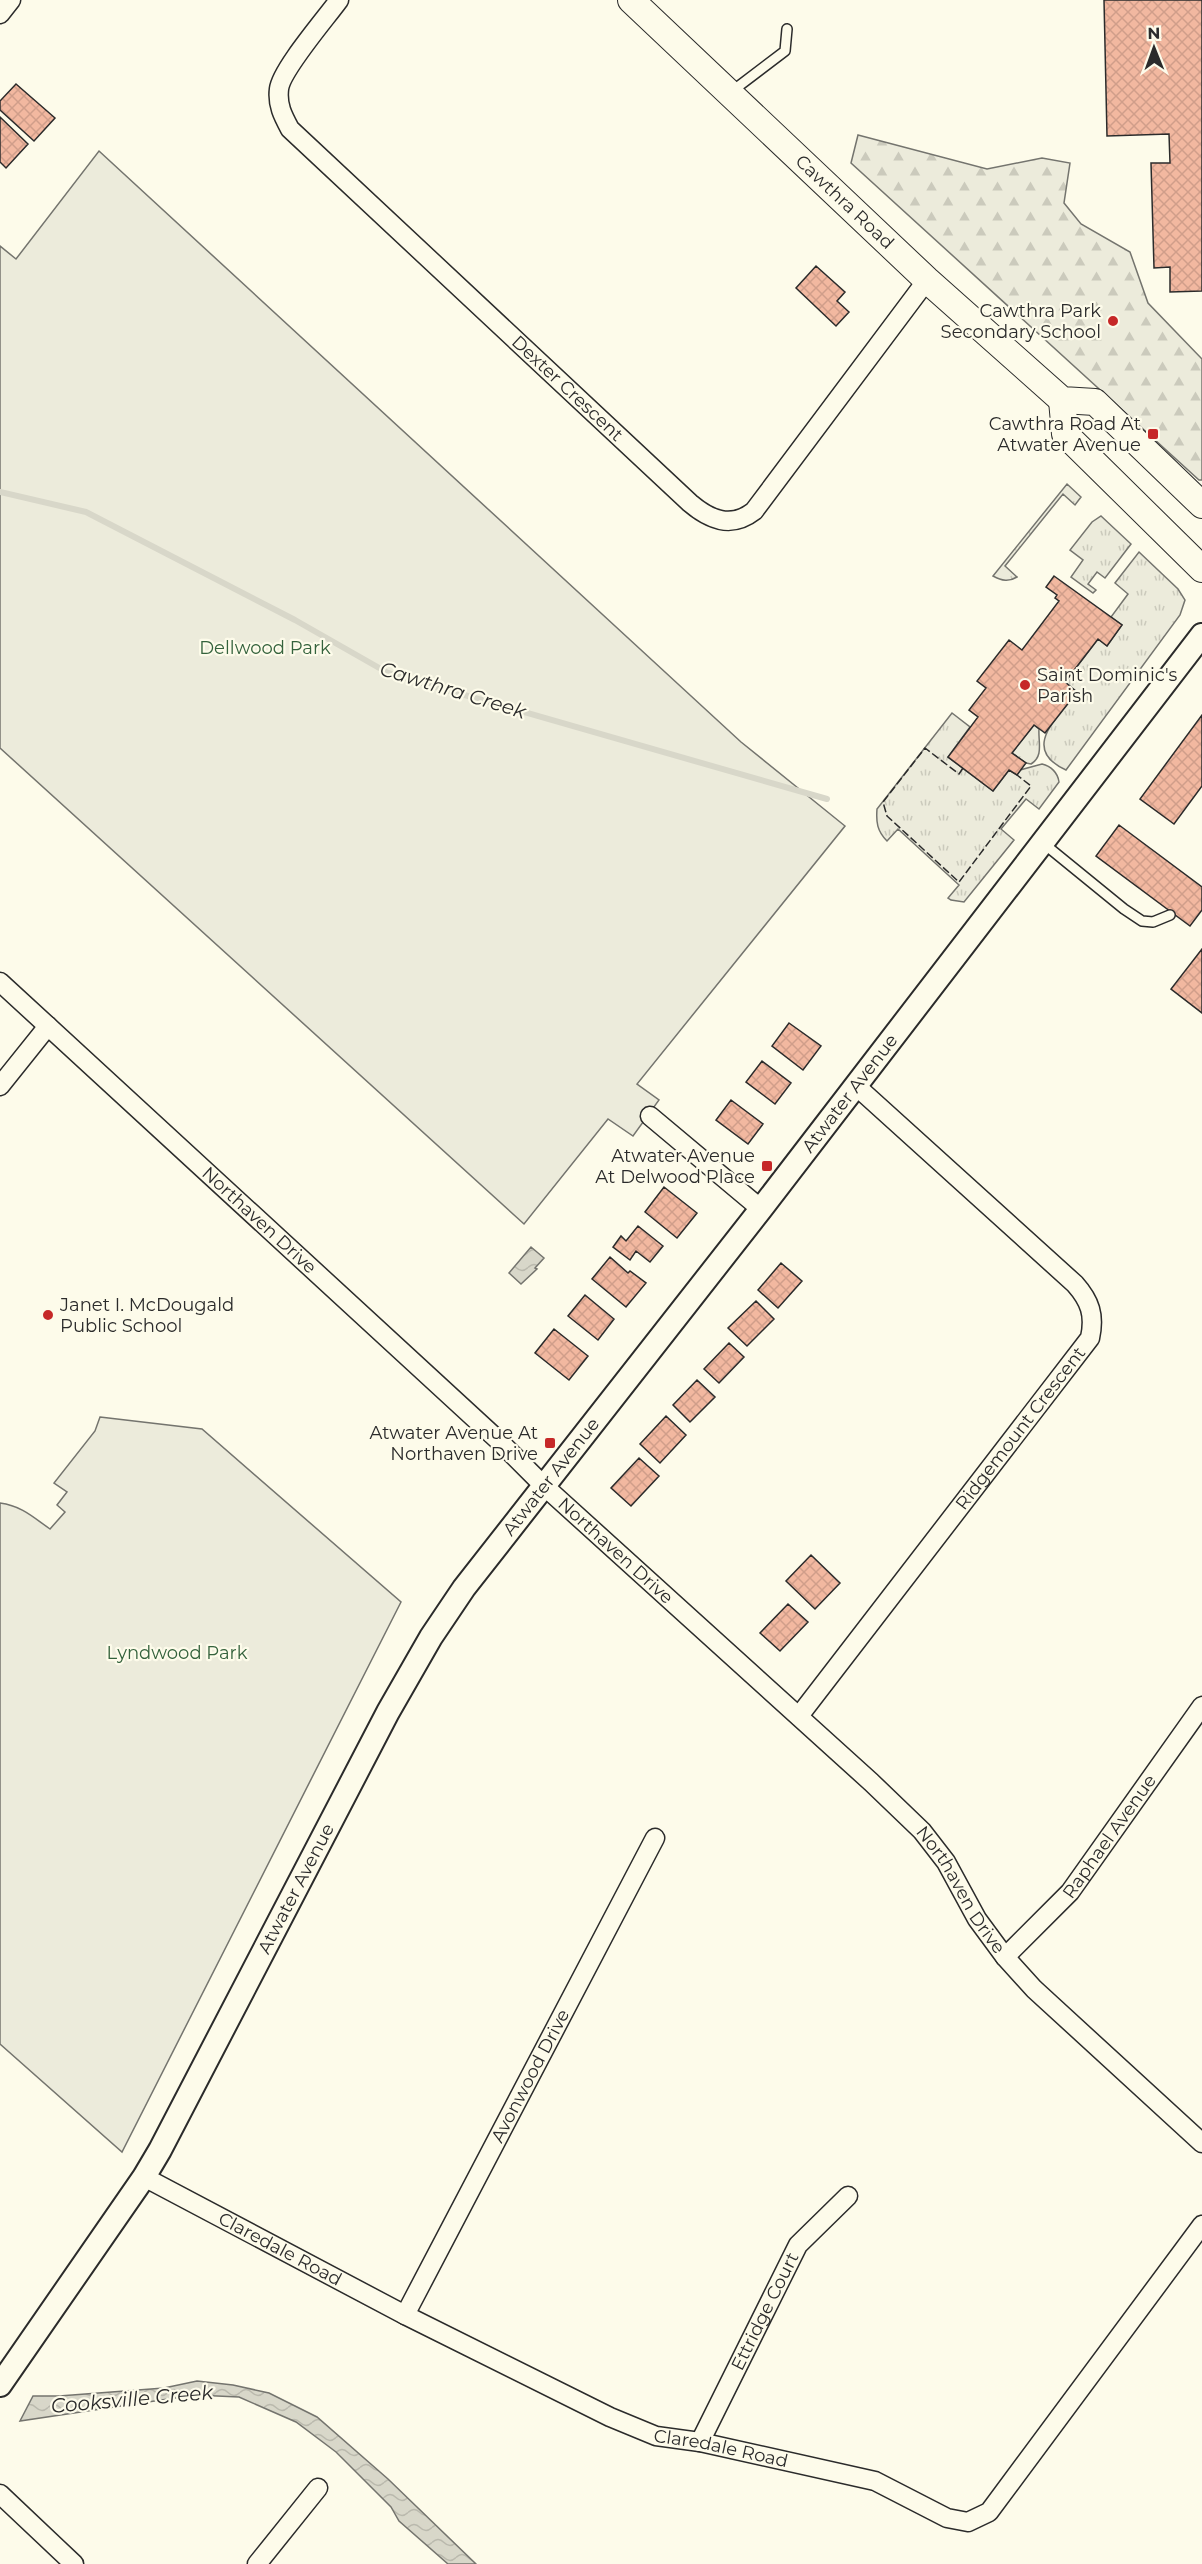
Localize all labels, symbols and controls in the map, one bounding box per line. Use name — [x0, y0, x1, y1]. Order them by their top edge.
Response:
north arrow — [1124, 18, 1184, 78]
text: N — [1147, 24, 1160, 43]
street label: Cawthra Road — [791, 150, 898, 254]
place label: Cawthra Park Secondary School — [941, 300, 1101, 343]
marker: Cawthra Park Secondary School — [1106, 314, 1120, 328]
street label: Dexter Crescent — [507, 331, 628, 446]
place label: Cawthra Road At Atwater Avenue — [989, 413, 1141, 456]
marker: Cawthra Road At Atwater Avenue — [1146, 427, 1160, 441]
park label: Dellwood Park — [199, 637, 331, 659]
water label: Cawthra Creek — [377, 656, 530, 724]
place label: Saint Dominic's Parish — [1037, 664, 1178, 707]
marker: Saint Dominic's Parish — [1018, 678, 1032, 692]
street label: Atwater Avenue — [797, 1030, 902, 1157]
place label: Atwater Avenue At Delwood Place — [595, 1145, 755, 1188]
marker: Atwater Avenue At Delwood Place — [760, 1159, 774, 1173]
street label: Northaven Drive — [197, 1162, 321, 1278]
place label: Janet I. McDougald Public School — [59, 1294, 234, 1337]
marker: Janet I. McDougald Public School — [41, 1308, 55, 1322]
street label: Ridgemount Crescent — [951, 1342, 1090, 1514]
street label: Atwater Avenue — [498, 1413, 604, 1540]
place label: Atwater Avenue At Northaven Drive — [369, 1422, 538, 1465]
marker: Atwater Avenue At Northaven Drive — [543, 1436, 557, 1450]
street label: Northaven Drive — [553, 1493, 678, 1608]
park label: Lyndwood Park — [107, 1642, 248, 1664]
street label: Raphael Avenue — [1058, 1770, 1161, 1903]
street label: Atwater Avenue — [253, 1820, 339, 1958]
street label: Northaven Drive — [911, 1822, 1010, 1958]
street label: Avonwood Drive — [486, 2005, 574, 2146]
street label: Claredale Road — [215, 2207, 346, 2291]
street label: Ettridge Court — [726, 2249, 804, 2374]
water label: Cooksville Creek — [50, 2380, 215, 2418]
street label: Claredale Road — [652, 2425, 790, 2472]

